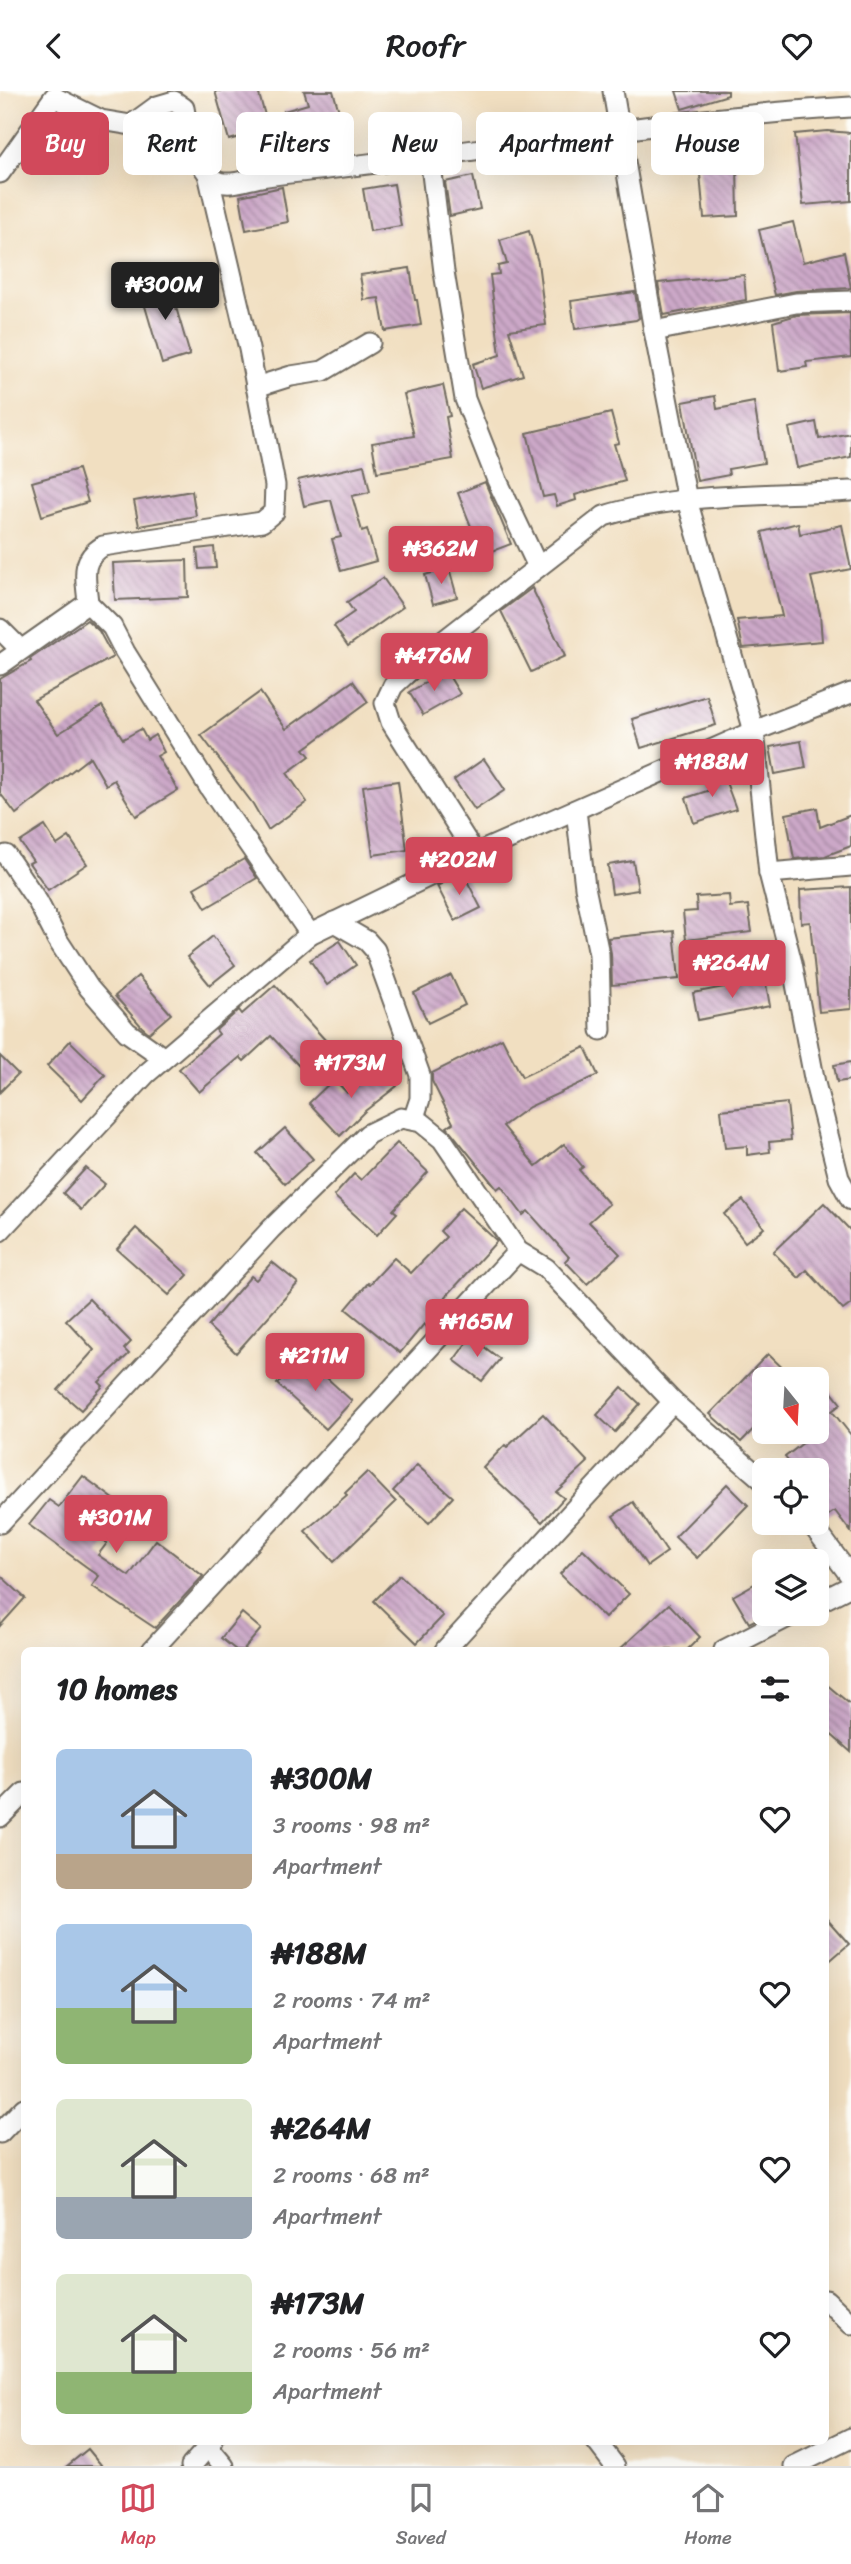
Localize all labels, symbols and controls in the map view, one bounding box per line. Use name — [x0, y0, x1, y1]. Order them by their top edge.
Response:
text: Roofr — [386, 17, 465, 74]
icon: back — [35, 27, 73, 65]
icon: heart — [778, 27, 816, 65]
chip: Buy — [21, 112, 109, 175]
chip: Rent — [123, 112, 222, 175]
chip: Filters — [236, 112, 354, 175]
chip: New — [368, 112, 462, 175]
chip: Apartment — [476, 112, 637, 175]
chip: House — [651, 112, 764, 175]
pin: ₦300M — [116, 263, 214, 322]
text: ₦300M — [127, 264, 203, 305]
pin: ₦362M — [392, 526, 490, 586]
text: ₦362M — [404, 528, 478, 569]
pin: ₦476M — [385, 633, 483, 693]
text: ₦476M — [397, 635, 471, 676]
pin: ₦188M — [663, 739, 761, 799]
text: ₦188M — [676, 741, 748, 782]
pin: ₦202M — [410, 837, 508, 897]
text: ₦202M — [421, 839, 497, 880]
pin: ₦264M — [683, 941, 781, 1000]
text: ₦264M — [695, 942, 769, 983]
pin: ₦173M — [302, 1041, 400, 1100]
text: ₦173M — [316, 1042, 386, 1083]
pin: ₦165M — [428, 1299, 526, 1359]
text: ₦165M — [441, 1301, 513, 1342]
pin: ₦211M — [266, 1333, 364, 1393]
text: ₦211M — [281, 1335, 349, 1376]
north arrow — [752, 1367, 830, 1444]
map controls — [752, 1367, 829, 1626]
button: locate — [752, 1458, 829, 1535]
pin: ₦301M — [67, 1495, 165, 1555]
text: ₦301M — [80, 1497, 152, 1538]
button: layers — [752, 1549, 829, 1626]
text: 10 homes — [56, 1662, 177, 1716]
icon: filters — [756, 1670, 794, 1708]
text: ₦300M — [273, 1751, 372, 1805]
icon: home — [112, 1777, 196, 1861]
icon: heart — [756, 1800, 794, 1838]
text: 3 rooms · 98 m² — [273, 1805, 430, 1846]
text: Apartment — [273, 1846, 382, 1887]
text: ₦188M — [273, 1926, 366, 1980]
icon: home — [112, 1952, 196, 2036]
icon: heart — [756, 1975, 794, 2013]
text: 2 rooms · 74 m² — [273, 1980, 430, 2021]
text: Apartment — [273, 2021, 382, 2062]
text: ₦264M — [273, 2101, 371, 2155]
icon: home — [112, 2127, 196, 2211]
icon: heart — [756, 2150, 794, 2188]
text: 2 rooms · 68 m² — [273, 2155, 430, 2196]
text: Apartment — [273, 2196, 382, 2237]
text: ₦173M — [273, 2276, 364, 2330]
icon: home — [112, 2302, 196, 2386]
icon: heart — [756, 2325, 794, 2363]
text: 2 rooms · 56 m² — [273, 2330, 430, 2371]
text: Apartment — [273, 2371, 382, 2412]
tab: Map — [119, 2479, 157, 2554]
tab: Saved — [396, 2479, 446, 2554]
tab: Home — [684, 2479, 732, 2554]

